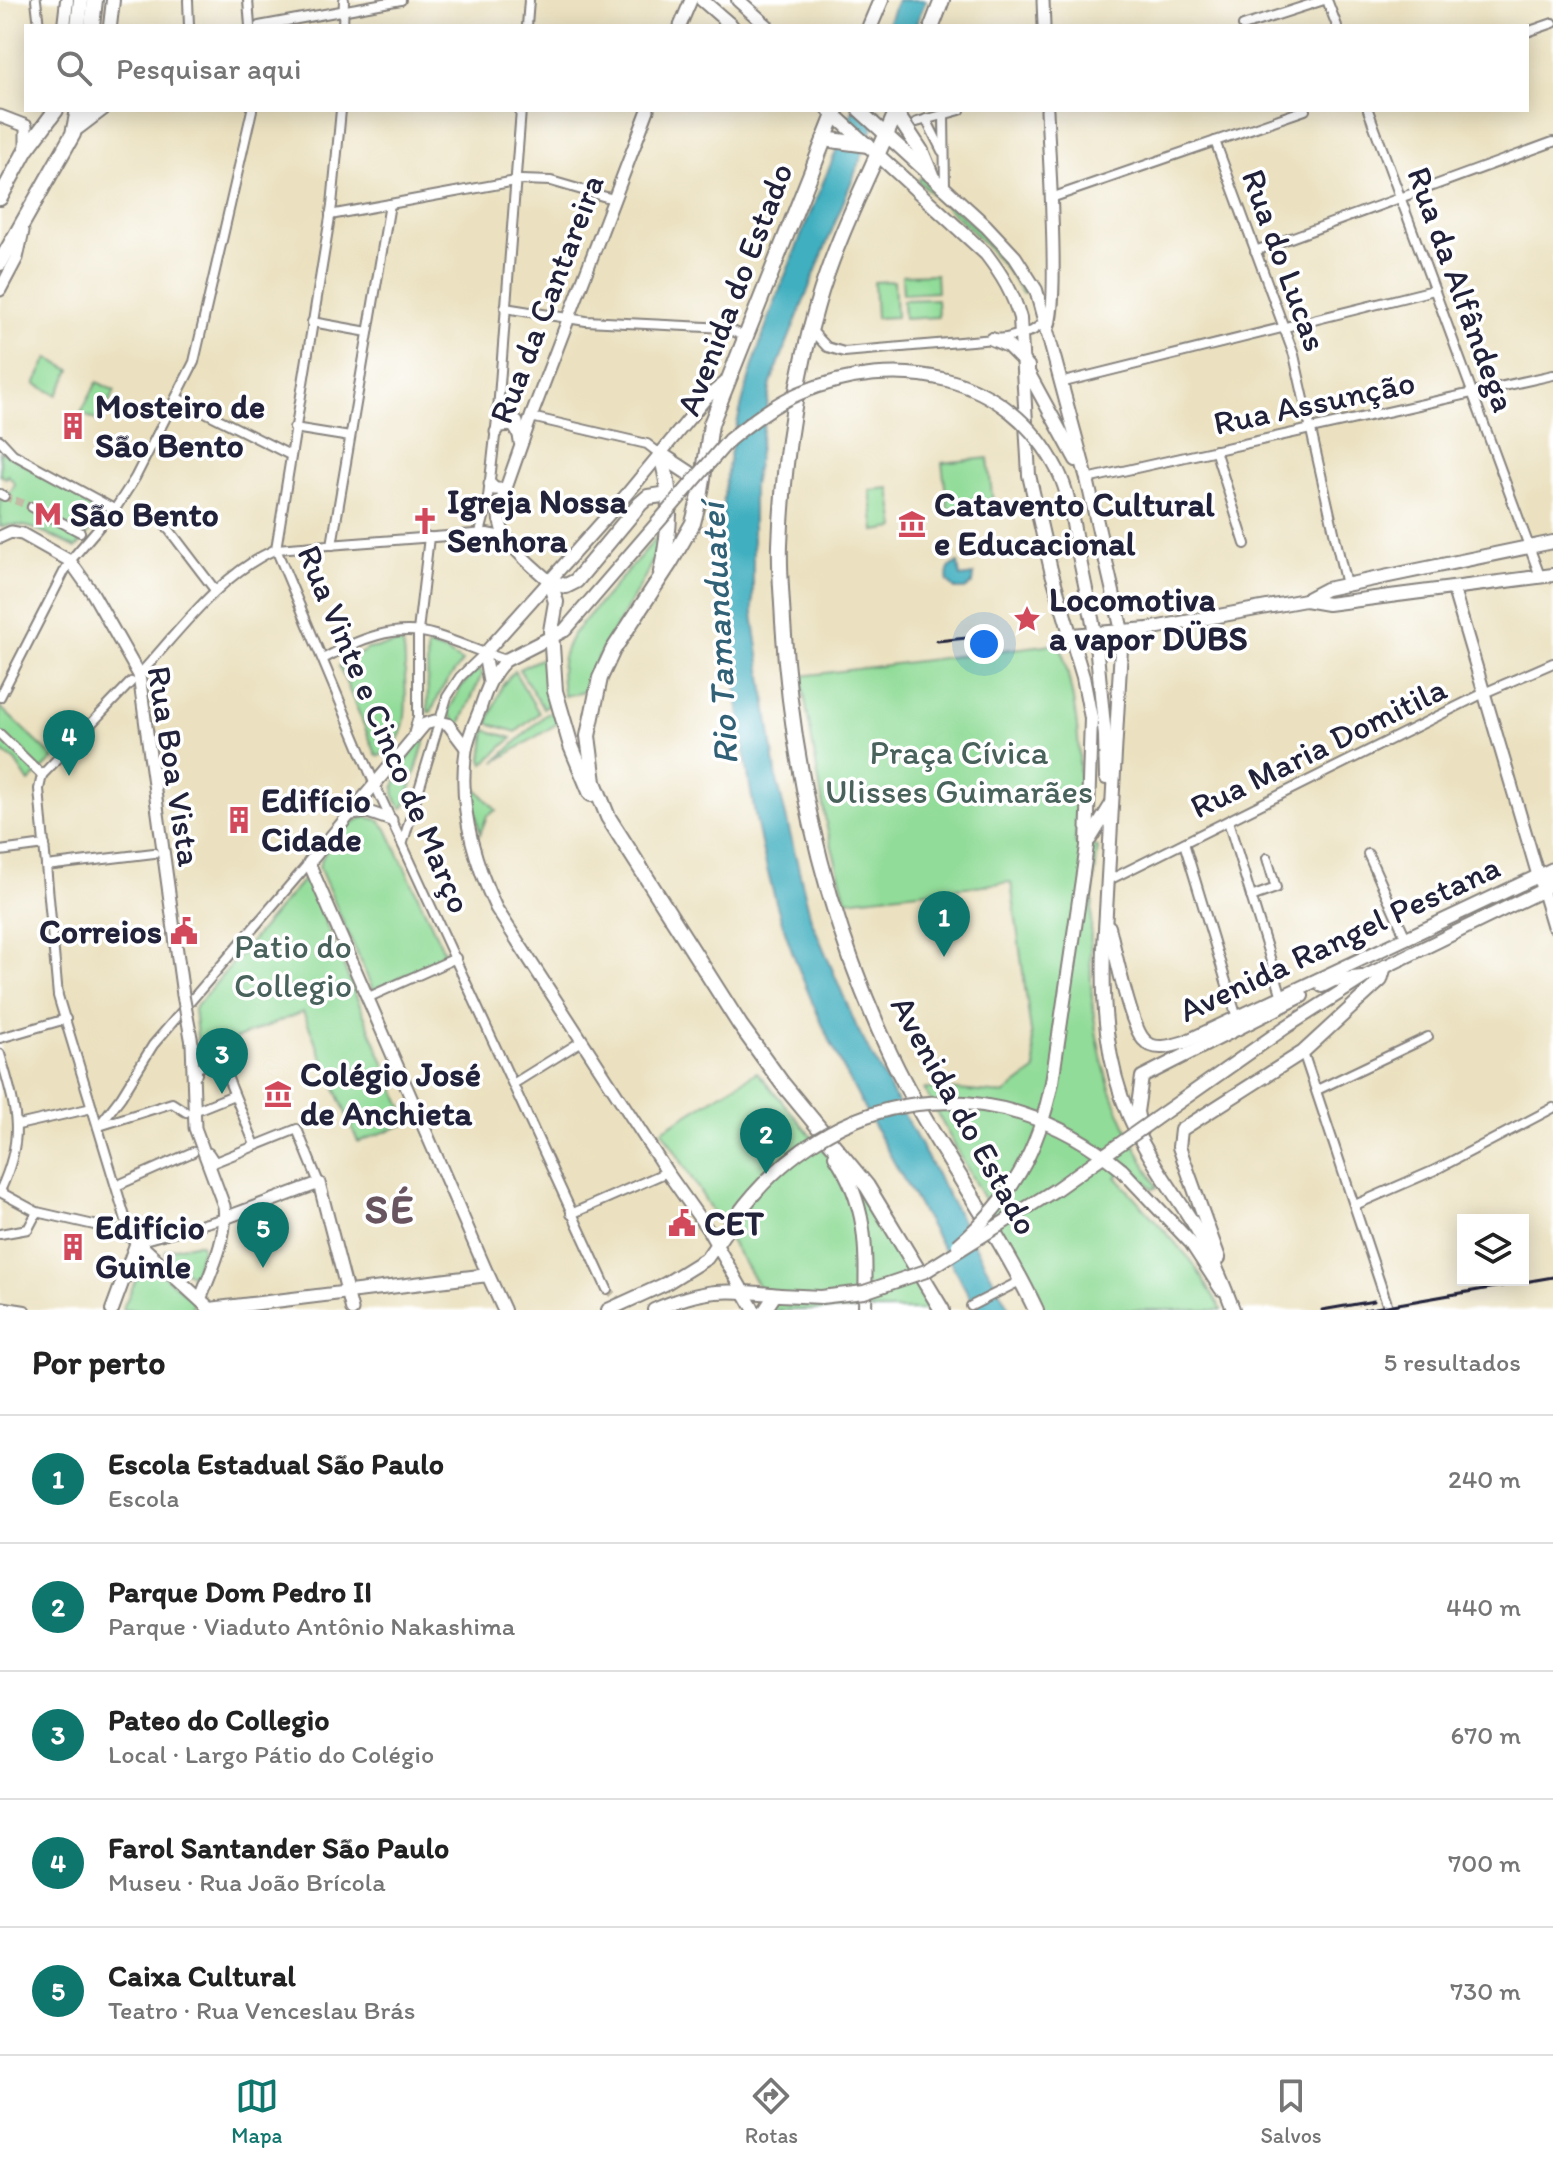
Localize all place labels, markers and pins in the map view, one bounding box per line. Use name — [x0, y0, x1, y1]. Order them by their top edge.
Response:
place label: Mosteiro de São Bento — [95, 386, 265, 466]
building icon: Mosteiro de São Bento — [58, 411, 88, 441]
place label: Igreja Nossa Senhora — [447, 481, 627, 561]
place label: Catavento Cultural e Educacional — [934, 484, 1215, 564]
place label: São Bento — [70, 494, 219, 535]
metro station icon: São Bento — [33, 499, 63, 529]
church icon: Igreja Nossa Senhora — [410, 506, 440, 536]
museum icon: Catavento Cultural e Educacional — [897, 509, 927, 539]
place label: Locomotiva a vapor DÜBS — [1049, 579, 1248, 659]
place icon: Locomotiva a vapor DÜBS — [1012, 604, 1042, 634]
pin: 4 — [43, 710, 95, 776]
place label: Edifício Cidade — [261, 780, 371, 860]
building icon: Edifício Cidade — [224, 805, 254, 835]
pin: 1 — [918, 891, 970, 957]
place label: Correios — [39, 911, 162, 952]
public building icon: Correios — [169, 916, 199, 946]
pin: 3 — [196, 1028, 248, 1094]
place label: Colégio José de Anchieta — [300, 1054, 481, 1134]
museum icon: Colégio José de Anchieta — [263, 1079, 293, 1109]
pin: 2 — [740, 1108, 792, 1174]
pin: 5 — [237, 1202, 289, 1268]
place label: CET — [704, 1203, 765, 1244]
place label: Edifício Guinle — [95, 1207, 205, 1287]
public building icon: CET — [667, 1208, 697, 1238]
building icon: Edifício Guinle — [58, 1232, 88, 1262]

